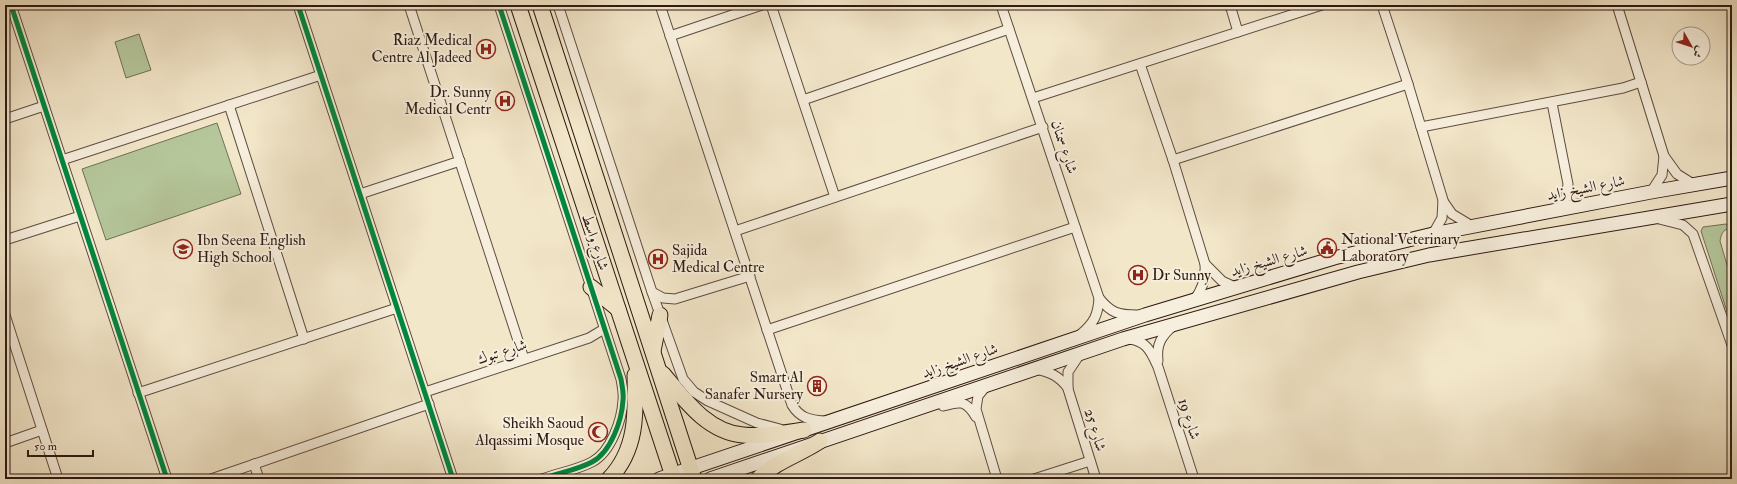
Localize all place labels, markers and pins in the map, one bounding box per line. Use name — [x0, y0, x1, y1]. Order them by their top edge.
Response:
place label: Riaz Medical Centre Al Jadeed — [372, 31, 473, 68]
hospital icon: Riaz Medical Centre Al Jadeed — [475, 38, 497, 60]
place label: Dr. Sunny Medical Centr — [405, 83, 491, 119]
hospital icon: Dr. Sunny Medical Centr — [494, 90, 516, 112]
place label: National Veterinary Laboratory — [1341, 230, 1460, 266]
place label: Ibn Seena English High School — [197, 231, 306, 267]
public building icon: National Veterinary Laboratory — [1316, 237, 1338, 259]
school or university icon: Ibn Seena English High School — [172, 238, 194, 260]
place label: Sajida Medical Centre — [672, 241, 765, 277]
hospital icon: Sajida Medical Centre — [647, 248, 669, 270]
hospital icon: Dr Sunny — [1127, 264, 1149, 286]
place label: Dr Sunny — [1152, 266, 1211, 285]
place label: Smart Al Sanafer Nursery — [705, 368, 803, 404]
building icon: Smart Al Sanafer Nursery — [806, 375, 828, 397]
place label: Sheikh Saoud Alqassimi Mosque — [474, 414, 585, 450]
mosque icon: Sheikh Saoud Alqassimi Mosque — [587, 421, 609, 443]

